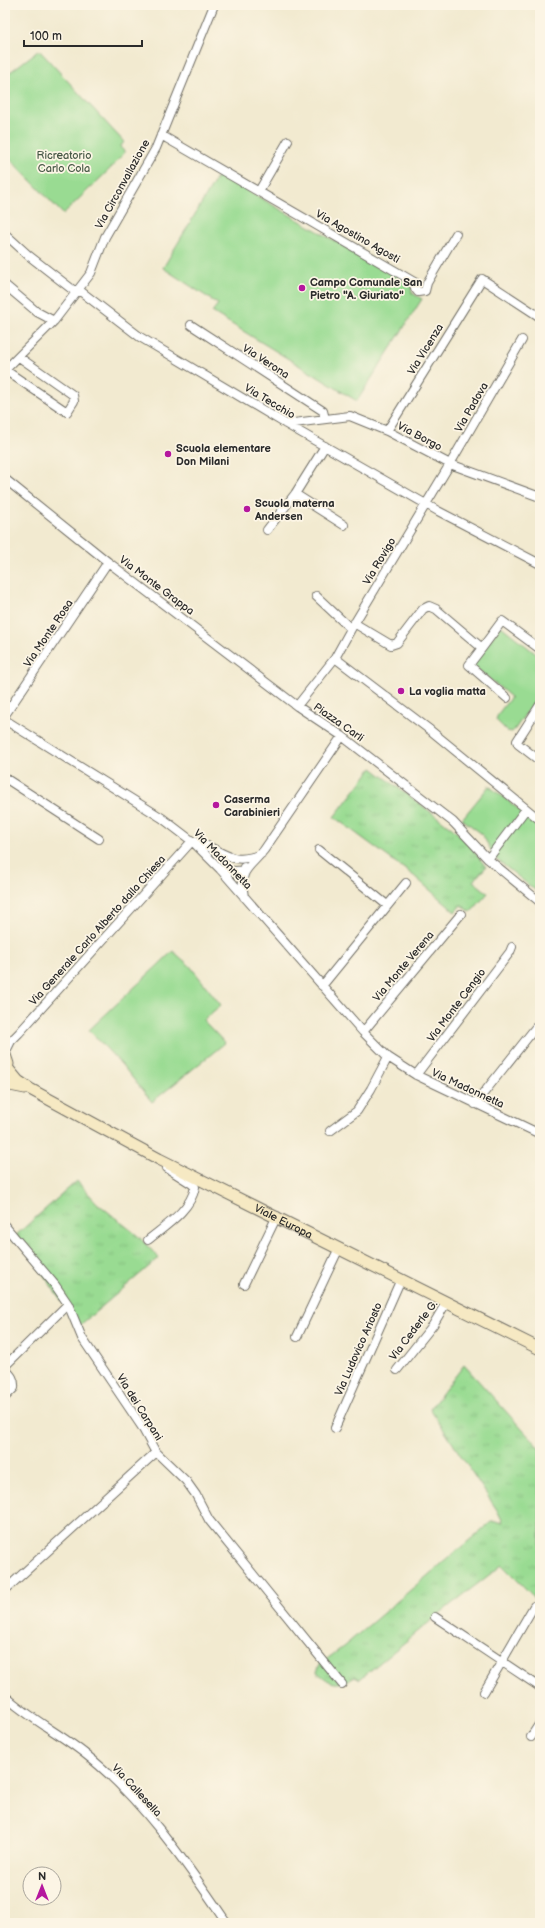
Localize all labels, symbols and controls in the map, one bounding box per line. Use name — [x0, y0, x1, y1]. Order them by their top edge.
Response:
scale bar — [24, 22, 142, 48]
text: 100 m — [30, 29, 62, 44]
street label: Via Circonvallazione — [92, 137, 153, 231]
park label: Ricreatorio Carlo Cola — [37, 149, 91, 175]
street label: Via Agostino Agosti — [313, 207, 402, 266]
place label: Campo Comunale San Pietro "A. Giuriato" — [310, 276, 422, 302]
marker: Campo Comunale San Pietro "A. Giuriato" — [297, 283, 307, 293]
street label: Via Vicenza — [405, 321, 446, 377]
street label: Via Verona — [240, 341, 292, 381]
street label: Via Padova — [452, 380, 491, 434]
street label: Via Tecchio — [242, 381, 297, 422]
street label: Via Borgo — [395, 419, 444, 454]
place label: Scuola elementare Don Milani — [176, 442, 271, 468]
marker: Scuola elementare Don Milani — [163, 449, 173, 459]
place label: Scuola materna Andersen — [254, 497, 335, 523]
marker: Scuola materna Andersen — [242, 504, 252, 514]
street label: Via Rovigo — [360, 535, 399, 587]
street label: Via Monte Grappa — [117, 553, 197, 618]
street label: Via Monte Rosa — [21, 597, 76, 670]
place label: La voglia matta — [409, 685, 486, 698]
marker: La voglia matta — [396, 686, 406, 696]
street label: Piazza Carli — [311, 700, 366, 744]
place label: Caserma Carabinieri — [224, 793, 280, 819]
marker: Caserma Carabinieri — [211, 800, 221, 810]
street label: Via Madonnetta — [191, 827, 255, 892]
street label: Via Generale Carlo Alberto dalla Chiesa — [27, 853, 168, 1008]
street label: Via Monte Verena — [370, 928, 437, 1004]
street label: Via Monte Cengio — [424, 966, 488, 1045]
street label: Via Madonnetta — [430, 1066, 506, 1111]
street label: Viale Europa — [252, 1202, 315, 1241]
street label: Via Cederle G. — [387, 1298, 440, 1363]
street label: Via Ludovico Ariosto — [332, 1301, 385, 1398]
street label: Via dei Carpani — [114, 1371, 165, 1443]
street label: Via Callesella — [109, 1761, 164, 1819]
north arrow — [22, 1866, 62, 1906]
text: N — [38, 1870, 46, 1883]

